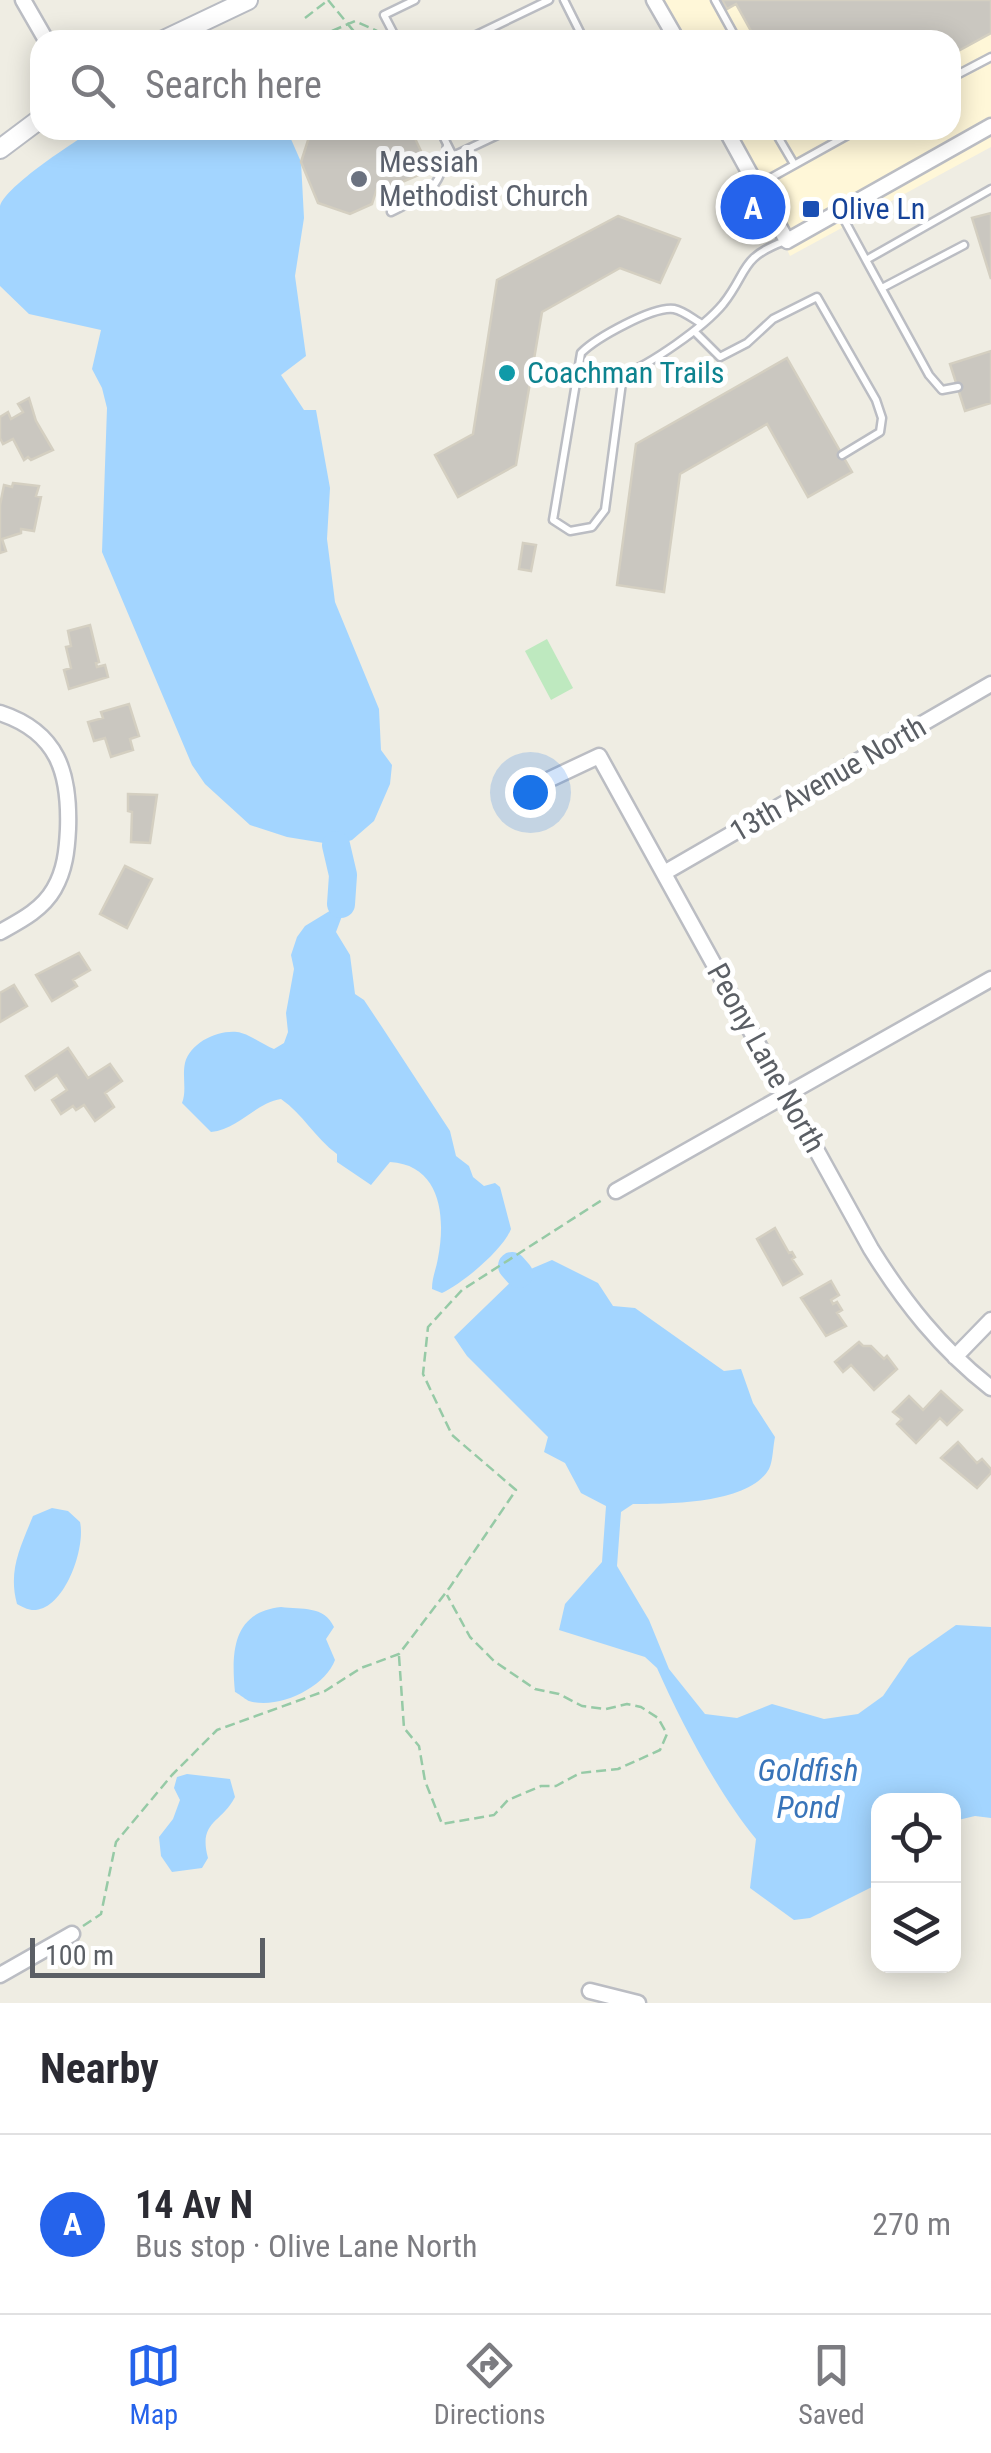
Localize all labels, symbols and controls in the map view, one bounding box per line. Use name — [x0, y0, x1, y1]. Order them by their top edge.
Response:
search box — [30, 30, 961, 140]
icon: search — [65, 58, 120, 113]
text: Search here — [145, 63, 322, 107]
place label: Messiah Methodist Church — [379, 144, 589, 213]
marker: Messiah Methodist Church — [348, 168, 370, 190]
pin: A — [720, 170, 786, 244]
place label: Olive Ln — [831, 191, 925, 226]
marker: Olive Ln — [800, 198, 822, 220]
place label: Coachman Trails — [527, 355, 724, 390]
marker: Coachman Trails — [496, 362, 518, 384]
street label: 13th Avenue North — [724, 708, 932, 849]
your location — [505, 767, 556, 818]
street label: Peony Lane North — [700, 957, 833, 1158]
water label: Goldfish Pond — [758, 1751, 858, 1826]
map controls — [871, 1793, 961, 1973]
button: locate — [871, 1793, 961, 1883]
button: layers — [871, 1883, 961, 1973]
scale bar — [30, 1933, 265, 1978]
text: 100 m — [45, 1939, 114, 1972]
text: Nearby — [40, 2044, 159, 2093]
text: 14 Av N — [135, 2183, 253, 2227]
text: A — [63, 2205, 82, 2243]
text: 270 m — [872, 2205, 951, 2243]
text: Bus stop · Olive Lane North — [135, 2227, 477, 2265]
tab: Map — [126, 2338, 181, 2431]
tab: Directions — [434, 2338, 546, 2431]
tab: Saved — [798, 2338, 865, 2431]

